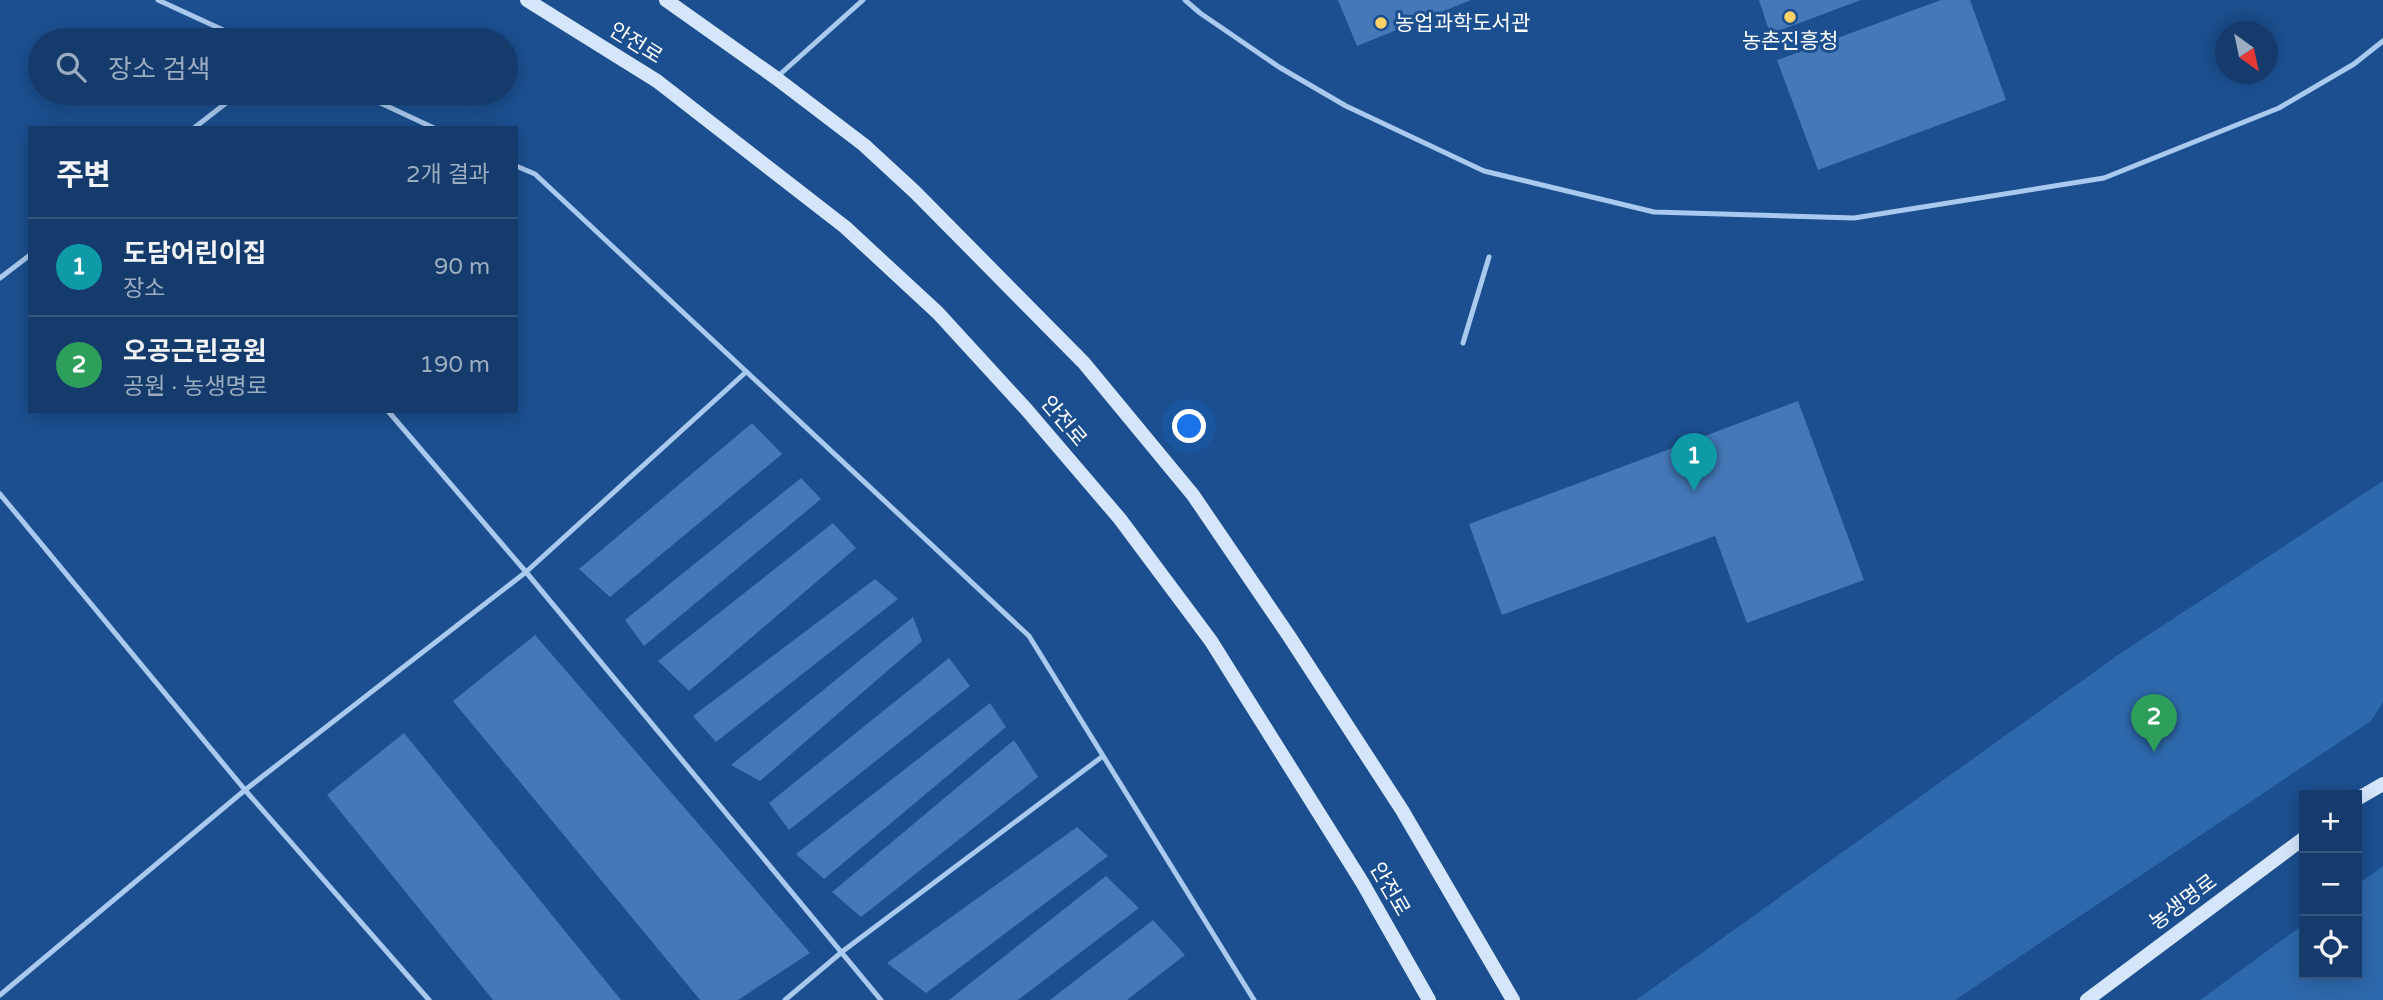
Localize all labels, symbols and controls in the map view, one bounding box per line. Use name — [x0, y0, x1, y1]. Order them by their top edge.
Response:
marker: 농촌진흥청 — [1782, 9, 1798, 25]
place label: 농업과학도서관 — [1395, 11, 1530, 36]
marker: 농업과학도서관 — [1373, 15, 1389, 31]
street label: 안전로 — [605, 17, 667, 69]
north arrow — [2215, 21, 2278, 84]
search box — [28, 28, 518, 105]
place label: 농촌진흥청 — [1742, 29, 1838, 54]
icon: search — [52, 48, 90, 86]
text: 장소 검색 — [108, 54, 210, 85]
text: 주변 — [56, 157, 111, 194]
text: 2개 결과 — [406, 161, 490, 189]
text: 도담어린이집 — [123, 238, 267, 269]
text: 1 — [72, 253, 86, 281]
text: 90 m — [434, 253, 490, 281]
text: 장소 — [123, 275, 165, 303]
text: 오공근린공원 — [123, 336, 267, 367]
text: 2 — [72, 351, 86, 379]
text: 190 m — [420, 351, 490, 379]
text: 공원 · 농생명로 — [123, 373, 268, 401]
street label: 안전로 — [1035, 391, 1092, 452]
your location — [1172, 409, 1206, 443]
pin: 1 — [1671, 433, 1717, 491]
pin: 2 — [2131, 694, 2177, 752]
map controls — [2299, 790, 2362, 979]
button: + — [2299, 790, 2362, 853]
button: − — [2299, 853, 2362, 916]
street label: 안전로 — [1364, 858, 1415, 921]
street label: 농생명로 — [2145, 869, 2222, 936]
button: locate — [2299, 916, 2362, 979]

